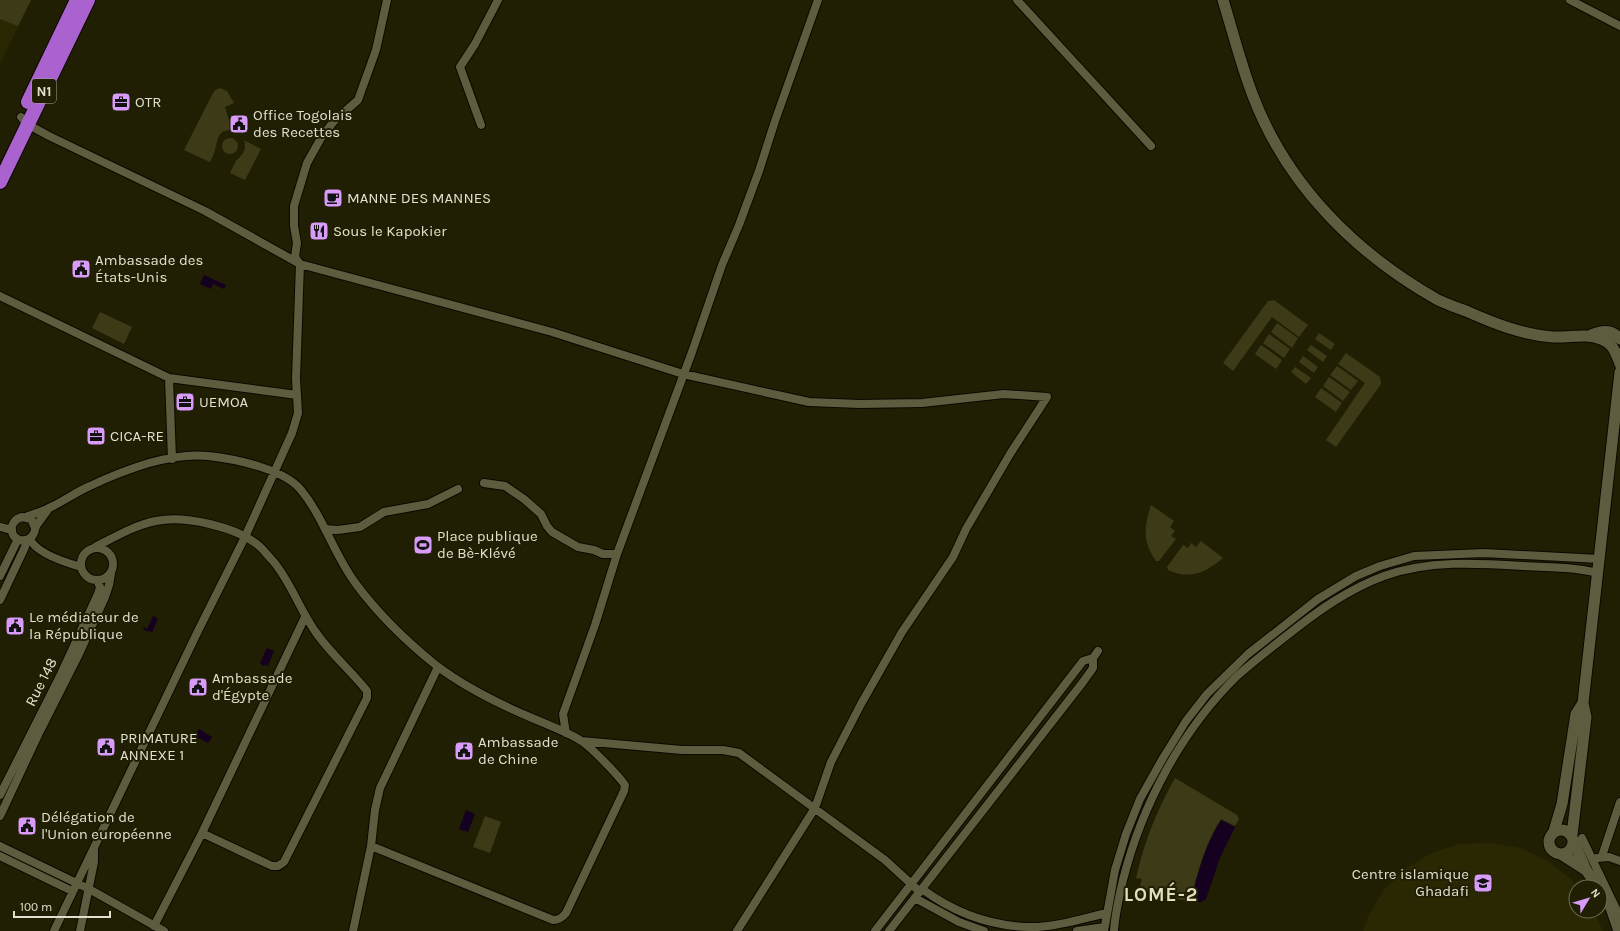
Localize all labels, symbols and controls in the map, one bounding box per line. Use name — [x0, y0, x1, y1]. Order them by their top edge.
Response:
road number: N1 — [32, 79, 56, 103]
office icon: OTR — [110, 91, 132, 113]
place label: OTR — [135, 93, 161, 111]
place label: Office Togolais des Recettes — [253, 106, 352, 141]
public building icon: Office Togolais des Recettes — [228, 113, 250, 135]
cafe icon: MANNE DES MANNES — [322, 187, 344, 209]
place label: MANNE DES MANNES — [347, 189, 491, 207]
restaurant icon: Sous le Kapokier — [308, 220, 330, 242]
place label: Sous le Kapokier — [333, 222, 447, 240]
place label: Ambassade des États-Unis — [95, 251, 203, 286]
public building icon: Ambassade des États-Unis — [70, 258, 92, 280]
office icon: UEMOA — [174, 391, 196, 413]
place label: UEMOA — [199, 393, 249, 411]
office icon: CICA-RE — [85, 425, 107, 447]
place label: CICA-RE — [110, 427, 164, 445]
place label: Place publique de Bè-Klévé — [437, 527, 538, 562]
sports icon: Place publique de Bè-Klévé — [412, 534, 434, 556]
place label: Le médiateur de la République — [29, 608, 139, 643]
public building icon: Le médiateur de la République — [4, 615, 26, 637]
street label: Rue 148 — [21, 655, 61, 709]
place label: Ambassade d'Égypte — [212, 669, 292, 704]
public building icon: Ambassade d'Égypte — [187, 676, 209, 698]
place label: PRIMATURE ANNEXE 1 — [120, 729, 197, 764]
place label: Ambassade de Chine — [478, 733, 558, 768]
public building icon: PRIMATURE ANNEXE 1 — [95, 736, 117, 758]
public building icon: Ambassade de Chine — [453, 740, 475, 762]
place label: Délégation de l'Union européenne — [41, 808, 172, 843]
public building icon: Délégation de l'Union européenne — [16, 815, 38, 837]
place label: Centre islamique Ghadafi — [1352, 865, 1469, 900]
school or university icon: Centre islamique Ghadafi — [1472, 872, 1494, 894]
north arrow — [1568, 879, 1608, 919]
district label: LOMÉ-2 — [1124, 881, 1198, 906]
text: N — [1588, 886, 1603, 900]
scale bar — [14, 893, 110, 919]
text: 100 m — [20, 900, 52, 914]

